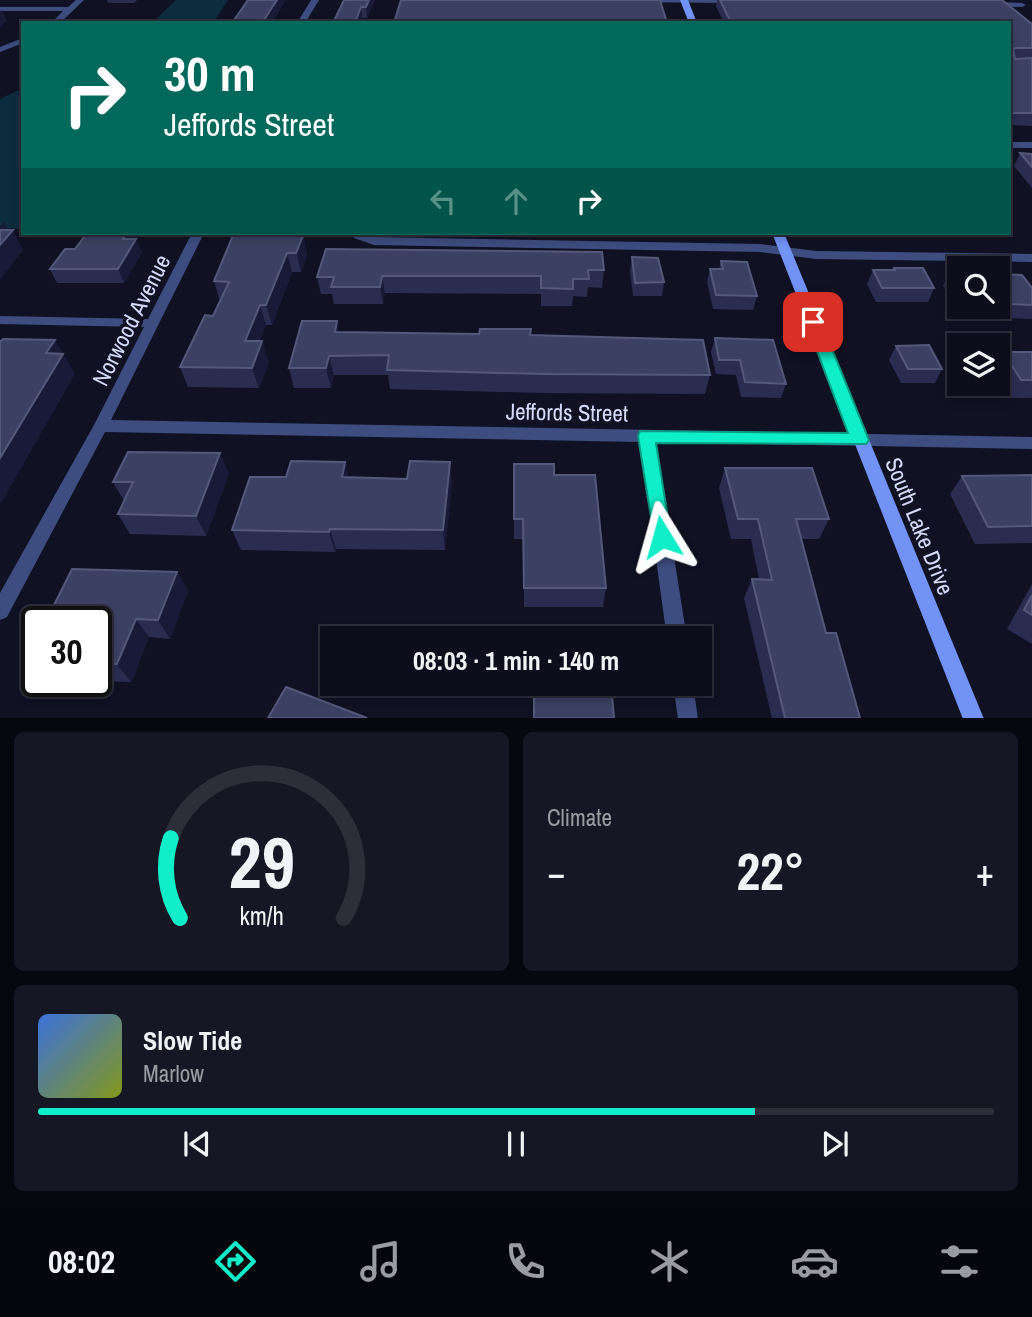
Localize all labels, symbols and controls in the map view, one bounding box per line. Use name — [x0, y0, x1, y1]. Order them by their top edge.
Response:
text: 30 m — [164, 40, 256, 106]
icon: right — [49, 49, 140, 140]
text: Jeffords Street — [164, 103, 334, 146]
icon: left — [424, 182, 462, 220]
icon: ahead — [497, 182, 535, 220]
icon: right — [570, 182, 608, 220]
street label: Norwood Avenue — [85, 249, 177, 391]
map controls — [947, 256, 1010, 396]
button: search — [947, 256, 1010, 319]
pin — [783, 292, 843, 352]
icon: arrive — [794, 303, 832, 341]
button: layers — [947, 333, 1010, 396]
street label: Jeffords Street — [506, 395, 628, 429]
street label: South Lake Drive — [878, 453, 962, 599]
position arrow — [625, 500, 699, 574]
speed limit sign: 30 — [21, 606, 112, 697]
text: 08:03 · 1 min · 140 m — [413, 643, 619, 678]
text: Climate — [547, 802, 612, 833]
text: 29 — [228, 813, 295, 911]
text: 22° — [736, 836, 805, 906]
text: − — [547, 847, 565, 898]
text: + — [976, 847, 994, 898]
text: km/h — [239, 898, 284, 932]
text: Slow Tide — [143, 1023, 242, 1058]
text: Marlow — [143, 1058, 204, 1089]
icon: previous — [178, 1125, 216, 1163]
icon: pause — [497, 1125, 535, 1163]
icon: next — [816, 1125, 854, 1163]
icon: directions — [211, 1237, 260, 1286]
icon: music — [356, 1237, 405, 1286]
icon: phone — [501, 1237, 550, 1286]
icon: climate — [645, 1237, 694, 1286]
icon: car — [790, 1237, 839, 1286]
icon: filters — [935, 1237, 984, 1286]
text: 08:02 — [48, 1240, 115, 1283]

